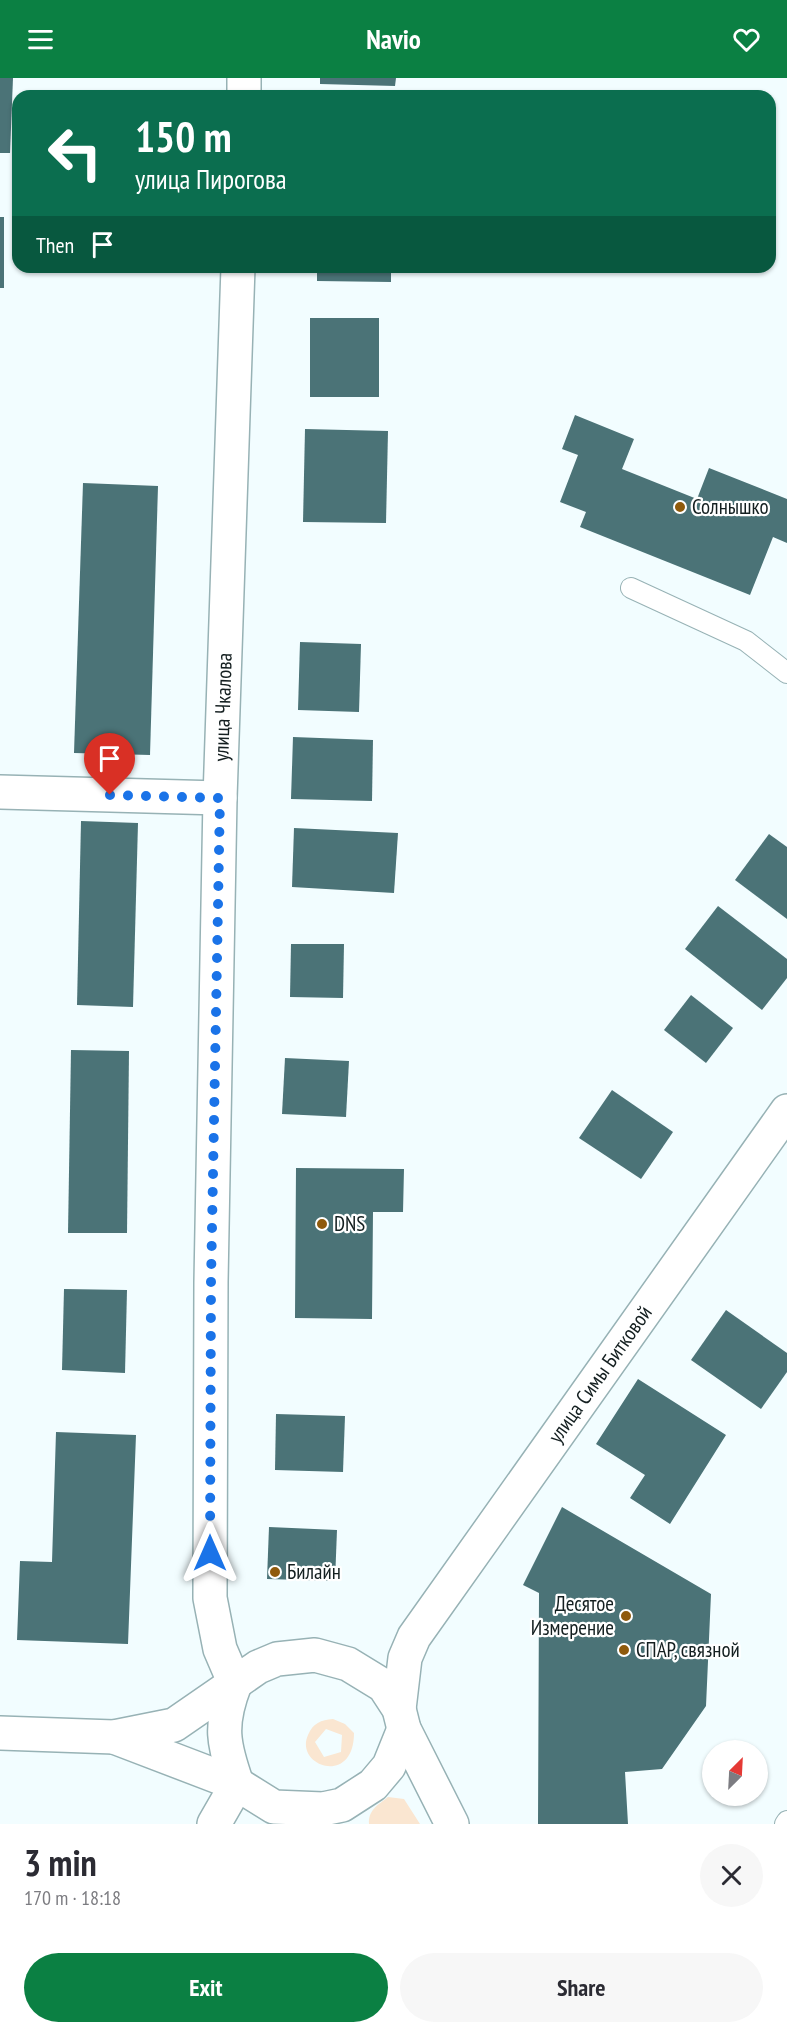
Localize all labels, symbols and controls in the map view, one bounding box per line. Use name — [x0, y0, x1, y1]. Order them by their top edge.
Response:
text: Navio — [366, 22, 421, 56]
icon: menu — [24, 23, 57, 56]
icon: heart — [730, 23, 763, 56]
text: 150 m — [135, 109, 232, 164]
icon: left — [36, 114, 114, 192]
text: улица Пирогова — [135, 162, 287, 196]
icon: arrive — [86, 228, 119, 261]
text: Then — [36, 231, 74, 259]
place label: Солнышко — [692, 493, 769, 520]
marker: Солнышко — [673, 500, 687, 514]
street label: улица Чкалова — [207, 652, 238, 762]
pin — [84, 733, 135, 795]
icon: arrive — [93, 742, 126, 775]
place label: DNS — [334, 1210, 365, 1237]
marker: DNS — [315, 1217, 329, 1231]
street label: улица Симы Битковой — [542, 1300, 658, 1448]
position arrow — [178, 1521, 242, 1585]
place label: Билайн — [287, 1558, 341, 1585]
marker: Билайн — [268, 1565, 282, 1579]
place label: Десятое Измерение — [531, 1590, 614, 1641]
marker: Десятое Измерение — [619, 1609, 633, 1623]
place label: СПАР, связной — [636, 1636, 740, 1663]
marker: СПАР, связной — [617, 1643, 631, 1657]
north arrow — [702, 1740, 768, 1806]
map controls — [702, 1740, 768, 1806]
text: 3 min — [24, 1839, 97, 1886]
button: close — [700, 1844, 763, 1907]
text: 170 m · 18:18 — [24, 1885, 121, 1911]
button: Exit — [24, 1953, 388, 2022]
button: Share — [400, 1953, 763, 2022]

